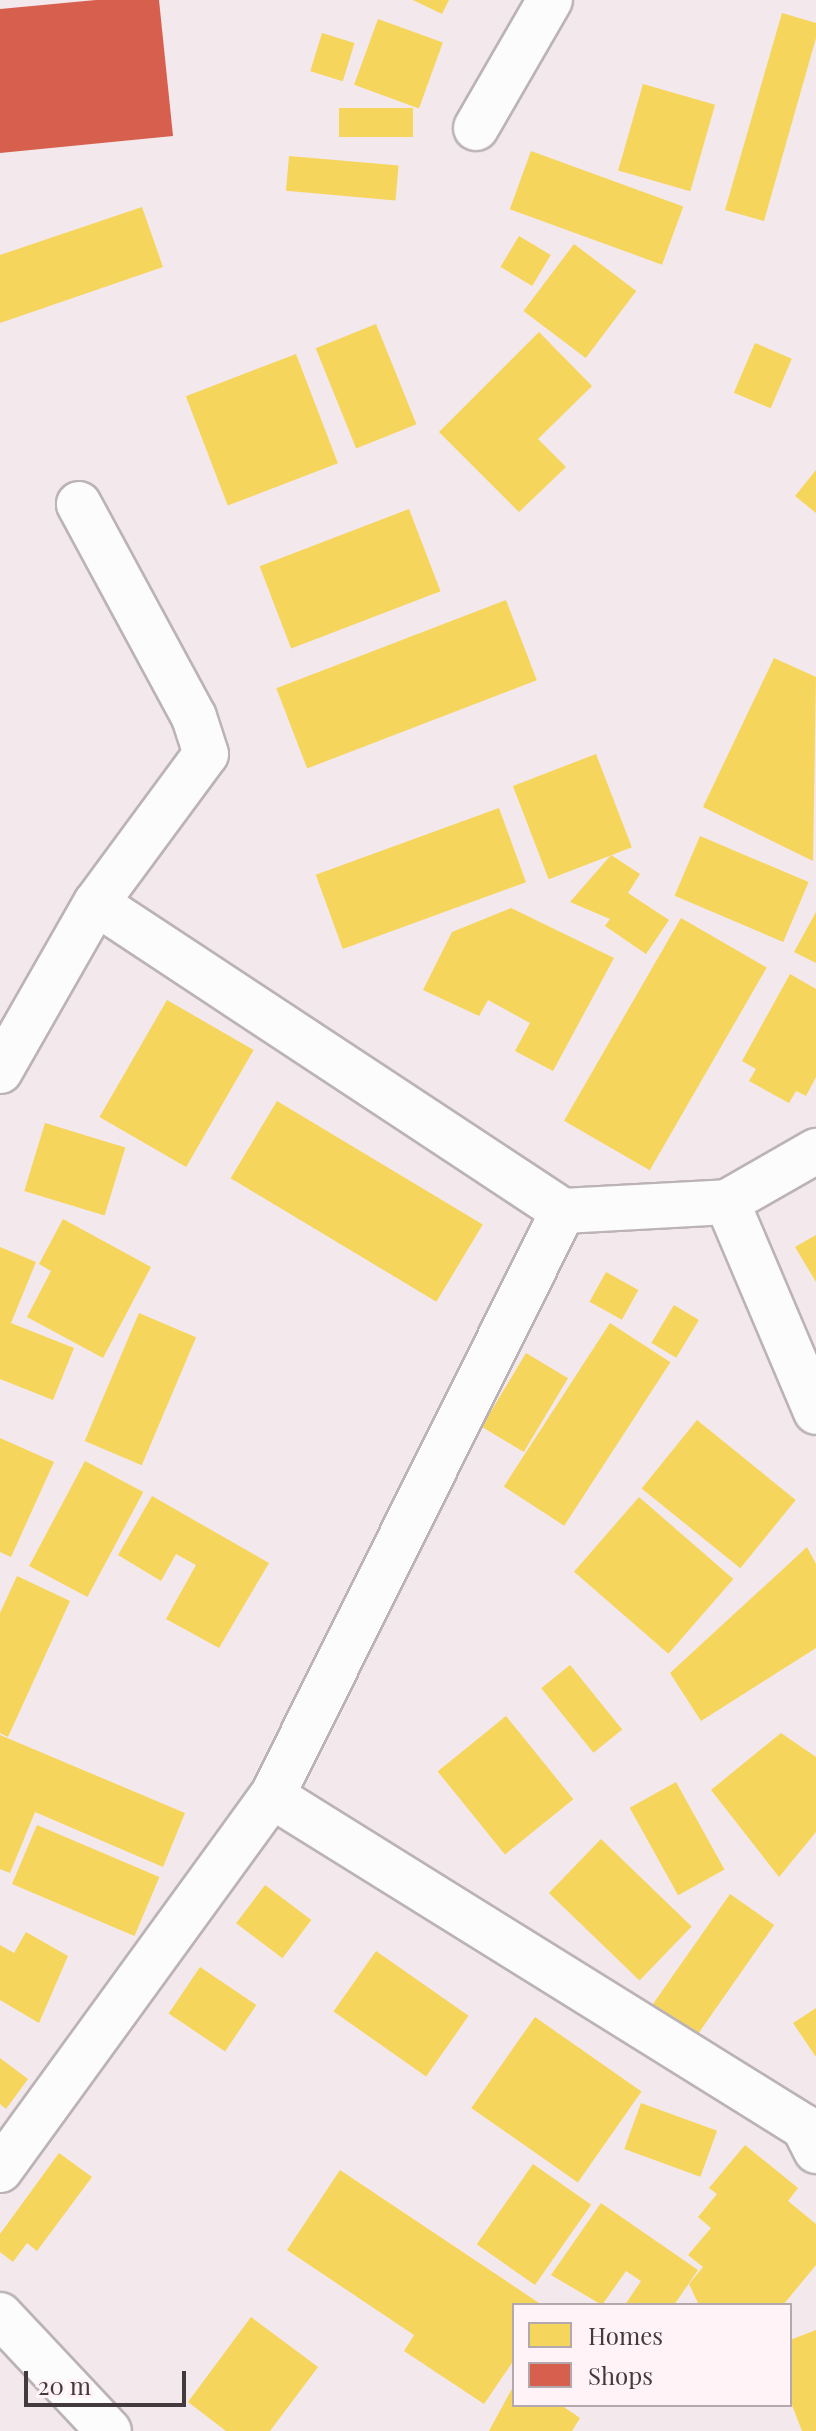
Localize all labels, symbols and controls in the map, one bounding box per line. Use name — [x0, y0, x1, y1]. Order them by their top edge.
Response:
legend — [512, 2303, 792, 2407]
text: Homes — [588, 2319, 663, 2351]
scale bar — [28, 2355, 190, 2405]
text: Shops — [588, 2359, 653, 2391]
text: 20 m — [38, 2369, 91, 2401]

